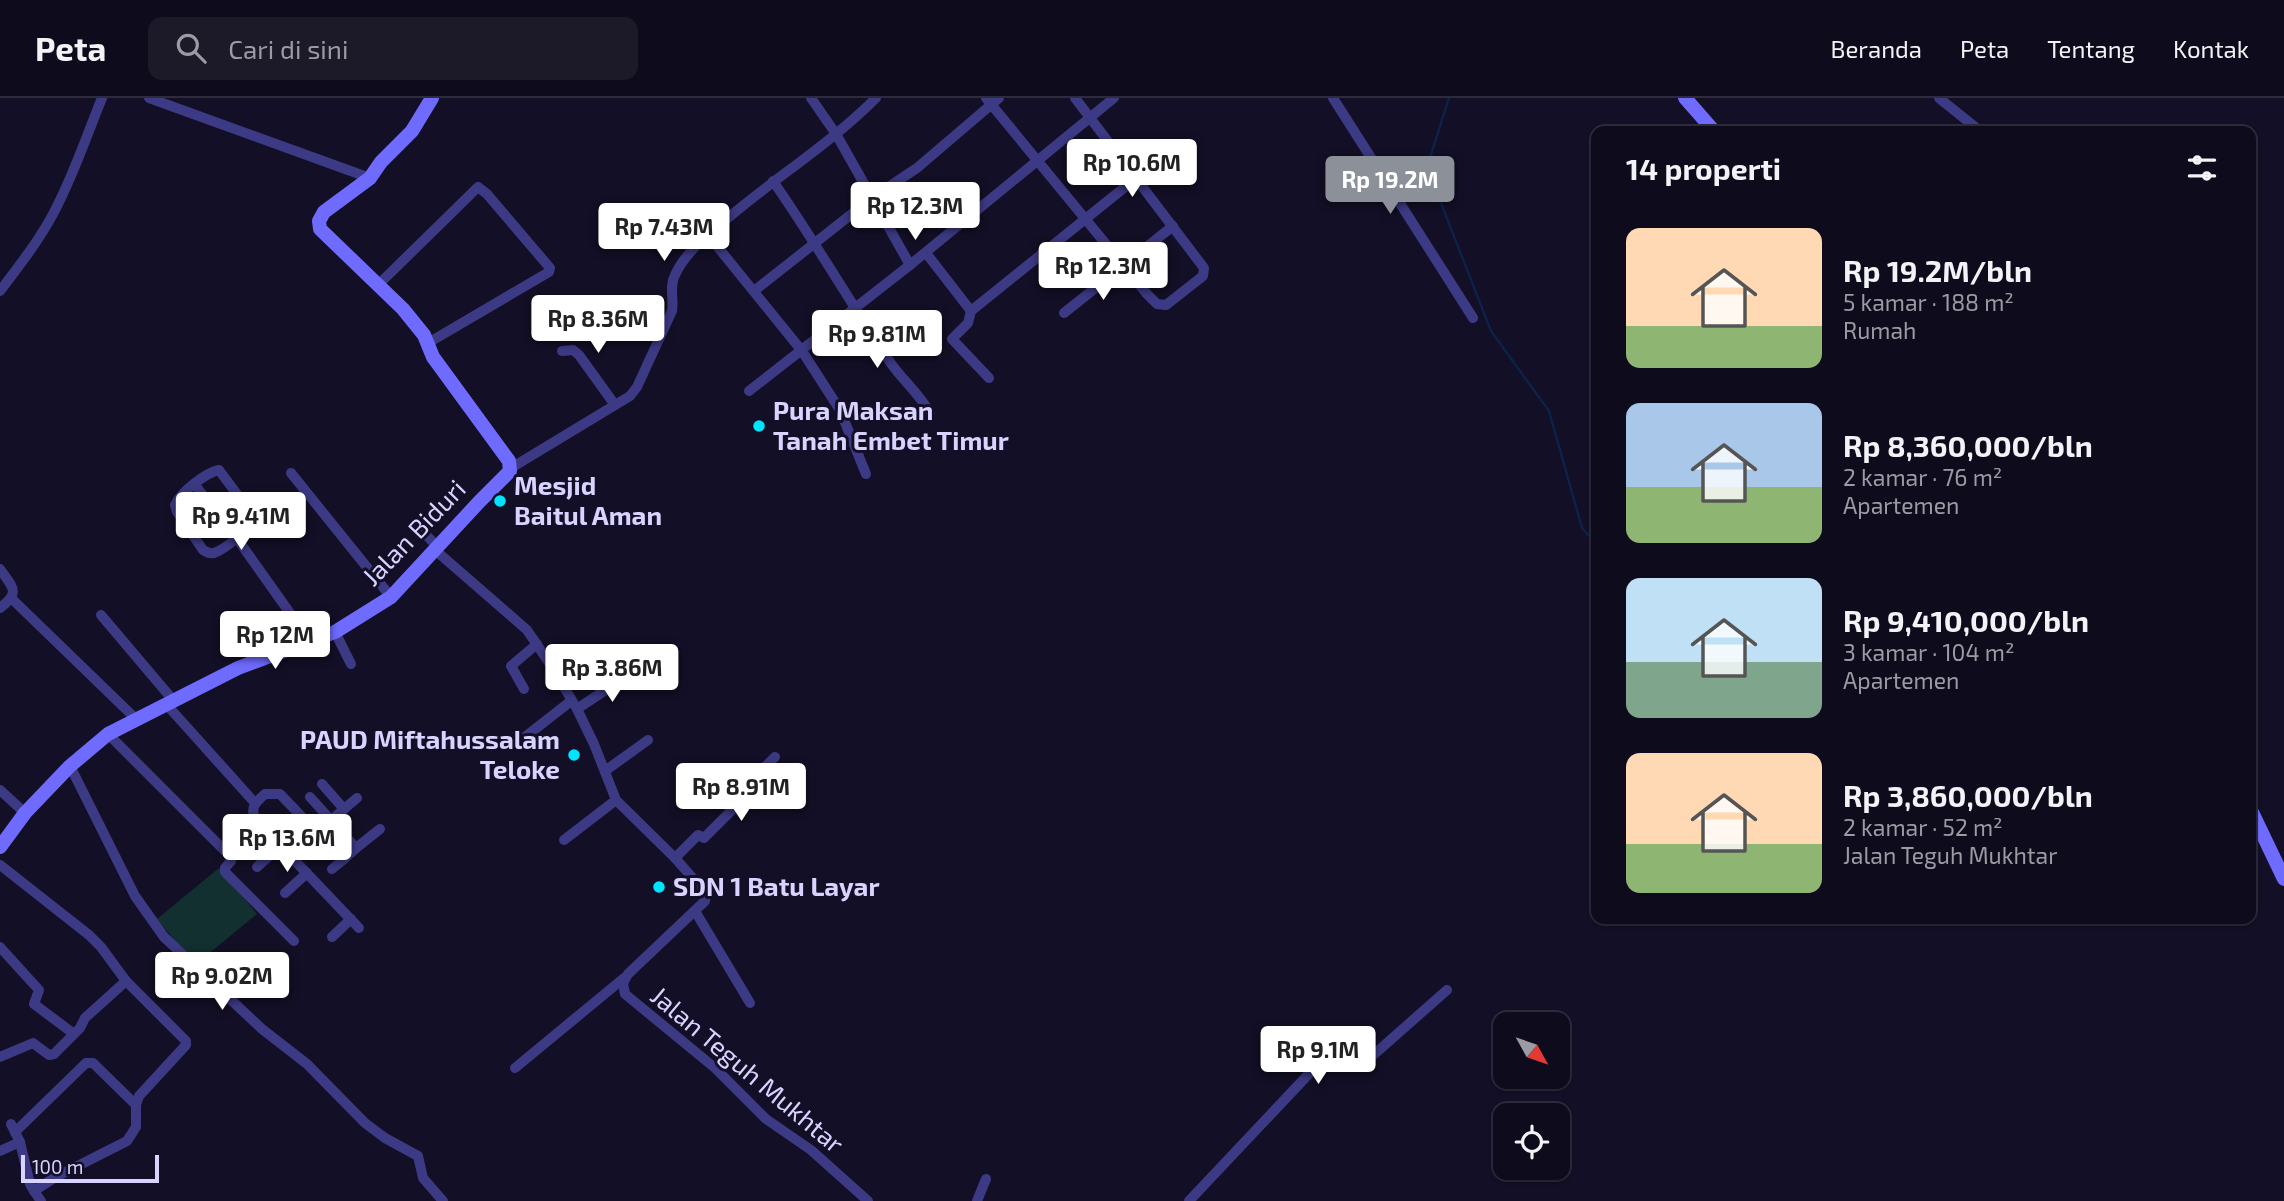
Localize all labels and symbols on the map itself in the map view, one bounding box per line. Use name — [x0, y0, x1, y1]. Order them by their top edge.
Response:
pin: Rp 10.6M — [1060, 140, 1204, 199]
pin: Rp 19.2M — [1318, 156, 1462, 216]
pin: Rp 12.3M — [843, 183, 987, 242]
pin: Rp 7.43M — [592, 204, 736, 263]
pin: Rp 12.3M — [1031, 242, 1175, 302]
pin: Rp 8.36M — [526, 296, 670, 355]
pin: Rp 9.81M — [805, 310, 949, 370]
place label: Pura Maksan Tanah Embet Timur — [773, 394, 1009, 455]
marker: Pura Maksan Tanah Embet Timur — [751, 418, 767, 434]
place label: Mesjid Baitul Aman — [514, 469, 662, 530]
street label: Jalan Biduri — [355, 473, 471, 591]
pin: Rp 9.41M — [169, 492, 313, 552]
marker: Mesjid Baitul Aman — [492, 493, 508, 509]
pin: Rp 12M — [218, 612, 332, 671]
pin: Rp 3.86M — [540, 644, 684, 704]
place label: PAUD Miftahussalam Teloke — [300, 723, 560, 784]
marker: PAUD Miftahussalam Teloke — [566, 747, 582, 763]
pin: Rp 8.91M — [669, 764, 813, 823]
pin: Rp 13.6M — [215, 814, 359, 874]
place label: SDN 1 Batu Layar — [673, 870, 879, 902]
marker: SDN 1 Batu Layar — [651, 879, 667, 895]
pin: Rp 9.02M — [150, 953, 294, 1012]
street label: Jalan Teguh Mukhtar — [645, 979, 851, 1159]
north arrow — [1493, 1012, 1570, 1088]
pin: Rp 9.1M — [1253, 1026, 1383, 1086]
scale bar — [21, 1152, 159, 1184]

